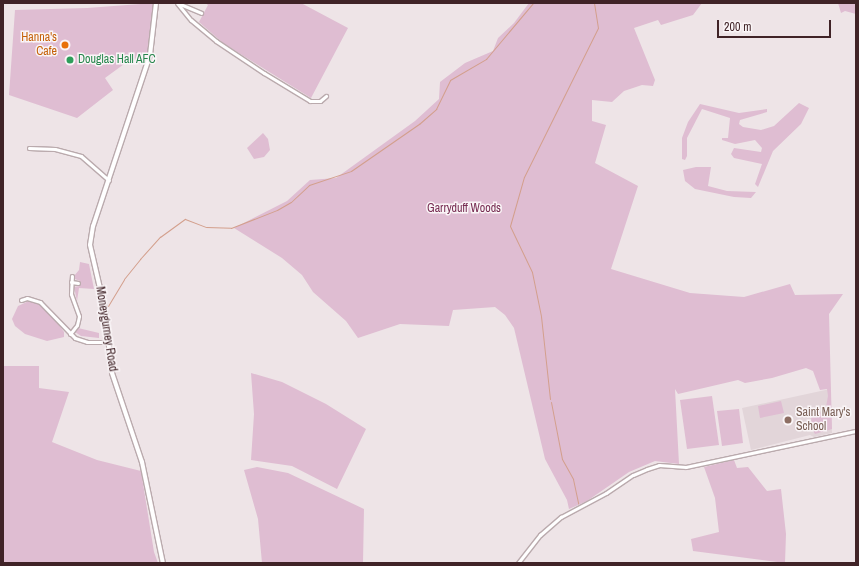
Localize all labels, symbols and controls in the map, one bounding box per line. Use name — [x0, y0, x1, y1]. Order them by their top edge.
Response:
scale bar — [719, 12, 833, 38]
text: 200 m — [724, 19, 751, 35]
place label: Hanna's Cafe — [21, 31, 57, 59]
marker: Hanna's Cafe — [60, 40, 70, 50]
place label: Douglas Hall AFC — [78, 53, 156, 67]
marker: Douglas Hall AFC — [65, 55, 75, 65]
park label: Garryduff Woods — [427, 202, 501, 216]
street label: Moneygurney Road — [92, 285, 120, 373]
place label: Saint Mary's School — [796, 406, 850, 434]
marker: Saint Mary's School — [783, 415, 793, 425]

